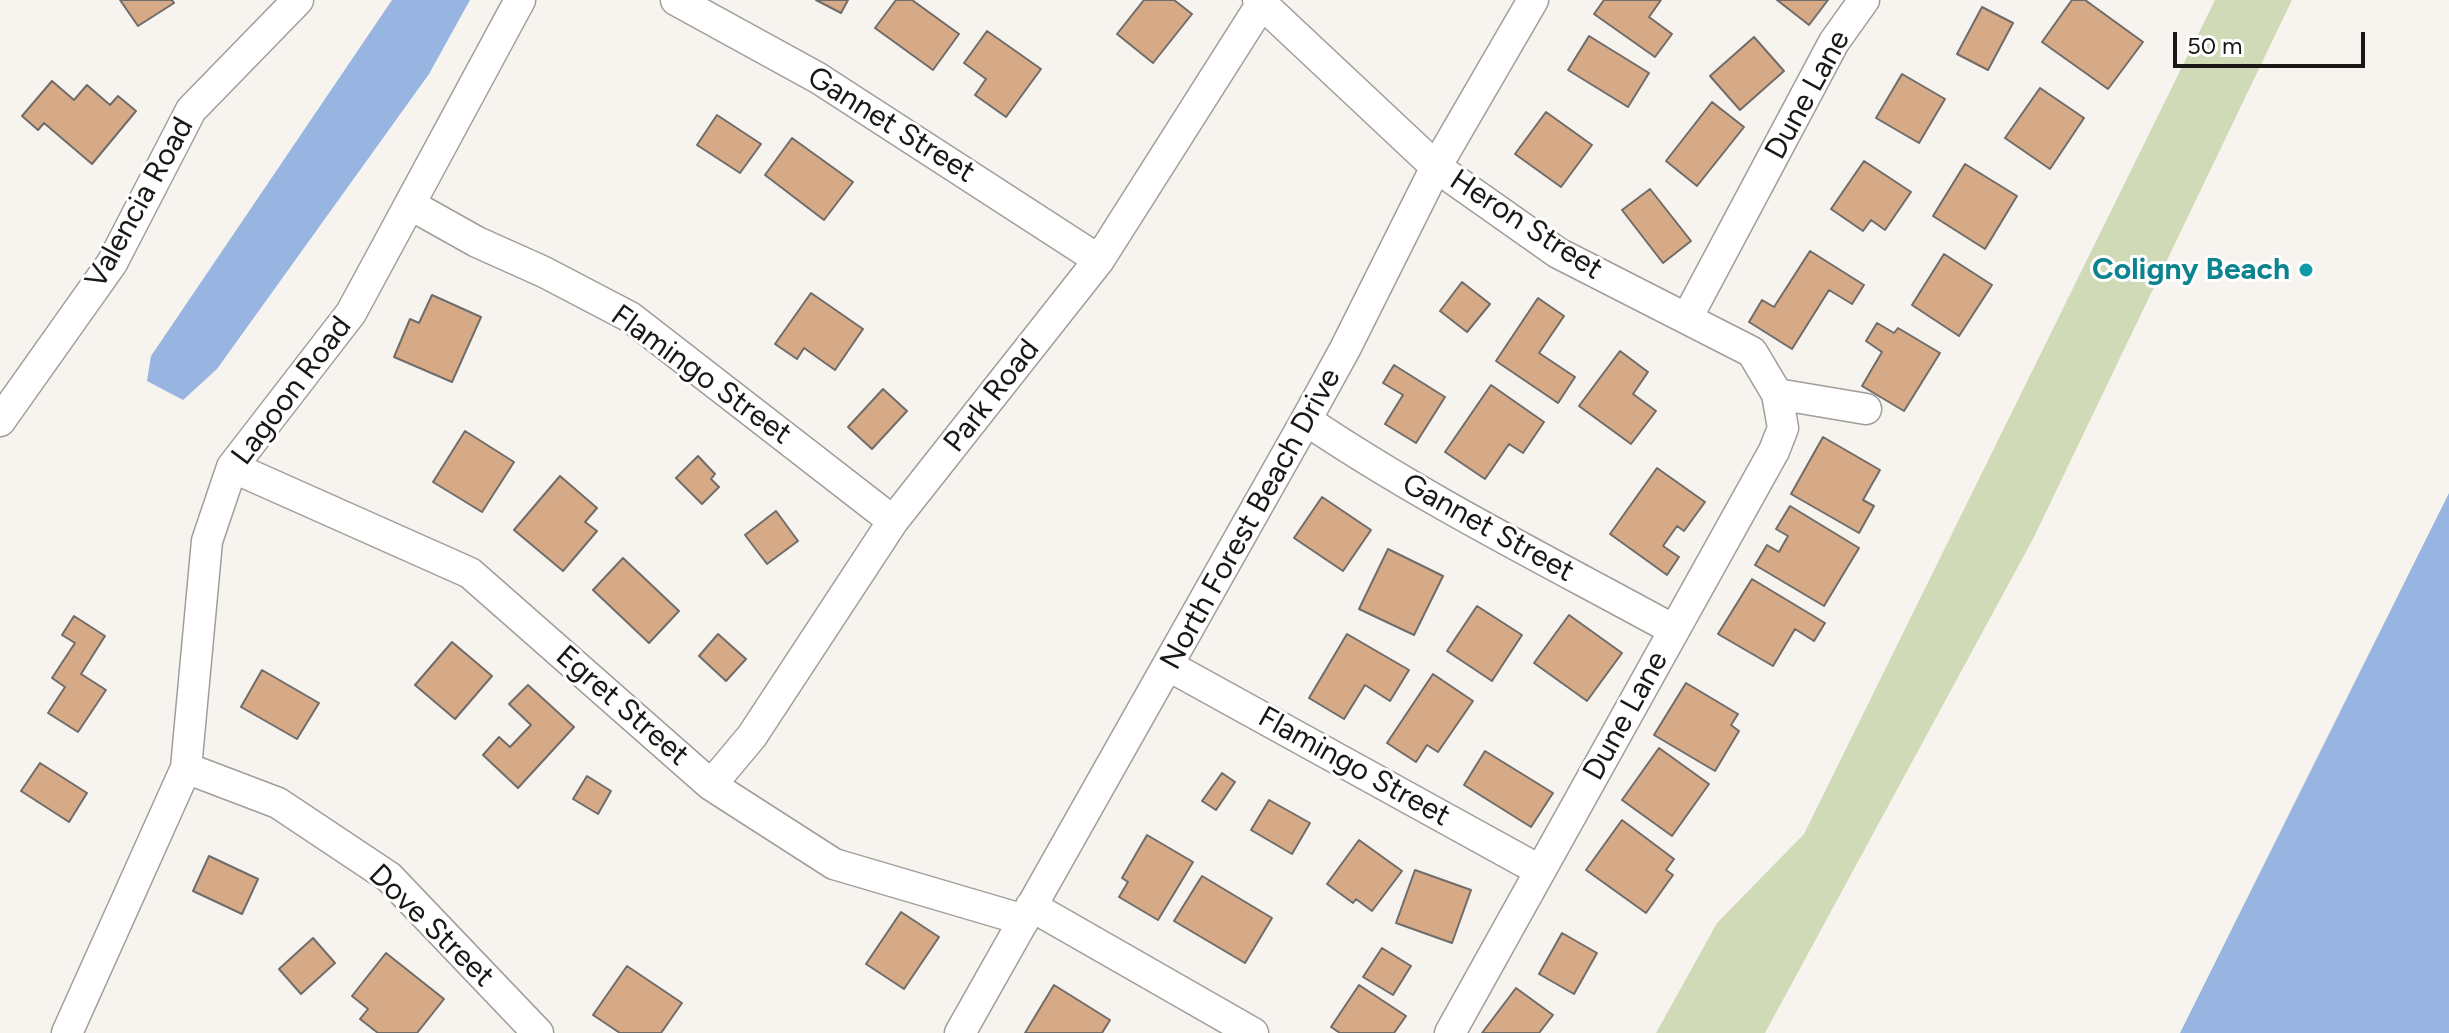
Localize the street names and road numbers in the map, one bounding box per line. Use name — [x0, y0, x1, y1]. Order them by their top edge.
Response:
street label: Dune Lane — [1758, 24, 1858, 166]
street label: Gannet Street — [801, 59, 981, 191]
street label: Valencia Road — [78, 111, 202, 295]
street label: Heron Street — [1443, 162, 1609, 288]
street label: Flamingo Street — [604, 298, 798, 452]
street label: Lagoon Road — [225, 310, 359, 472]
street label: Park Road — [937, 332, 1047, 460]
street label: North Forest Beach Drive — [1153, 362, 1349, 676]
street label: Gannet Street — [1396, 466, 1580, 590]
street label: Egret Street — [548, 638, 696, 774]
street label: Dune Lane — [1576, 645, 1676, 787]
street label: Flamingo Street — [1252, 699, 1456, 835]
street label: Dove Street — [361, 857, 501, 995]

